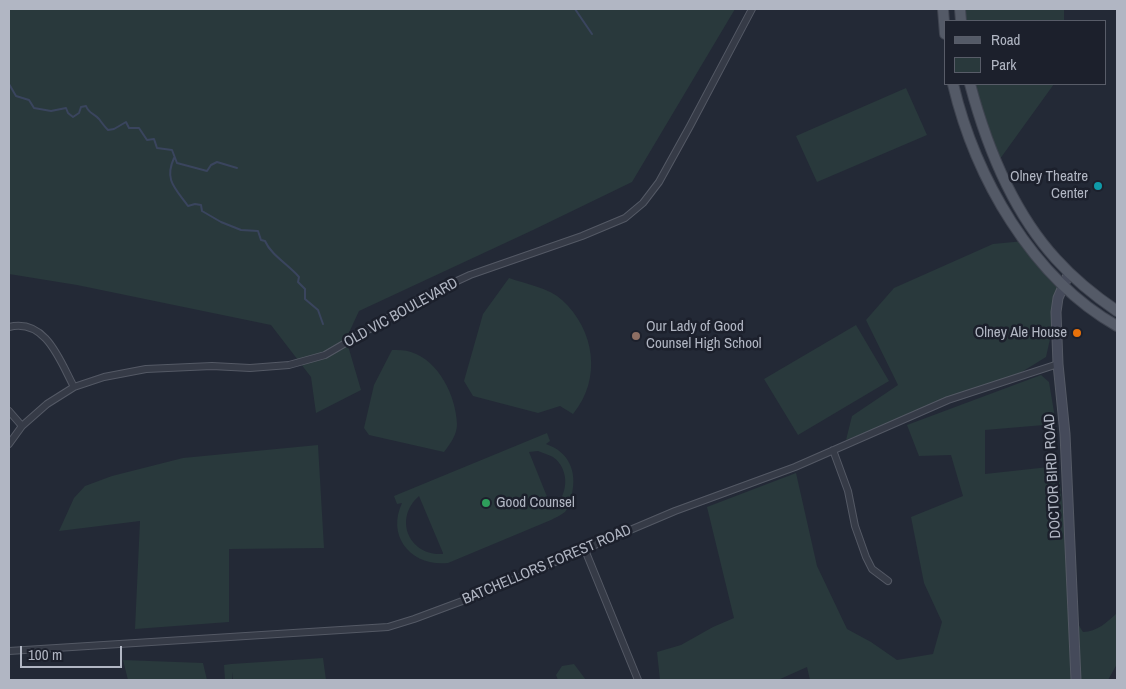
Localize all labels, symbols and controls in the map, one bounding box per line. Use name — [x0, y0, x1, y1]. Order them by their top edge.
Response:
legend — [944, 20, 1106, 85]
text: Road — [991, 29, 1020, 50]
text: Park — [991, 54, 1016, 75]
place label: Olney Theatre Center — [1010, 168, 1088, 203]
marker: Olney Theatre Center — [1092, 180, 1104, 192]
street label: OLD VIC BOULEVARD — [341, 274, 461, 352]
place label: Our Lady of Good Counsel High School — [646, 318, 762, 353]
place label: Olney Ale House — [975, 324, 1067, 342]
marker: Olney Ale House — [1071, 327, 1083, 339]
marker: Our Lady of Good Counsel High School — [630, 330, 642, 342]
street label: DOCTOR BIRD ROAD — [1041, 413, 1065, 539]
place label: Good Counsel — [496, 494, 575, 512]
marker: Good Counsel — [480, 497, 492, 509]
street label: BATCHELLORS FOREST ROAD — [460, 521, 634, 609]
scale bar — [22, 636, 125, 668]
text: 100 m — [28, 644, 62, 665]

